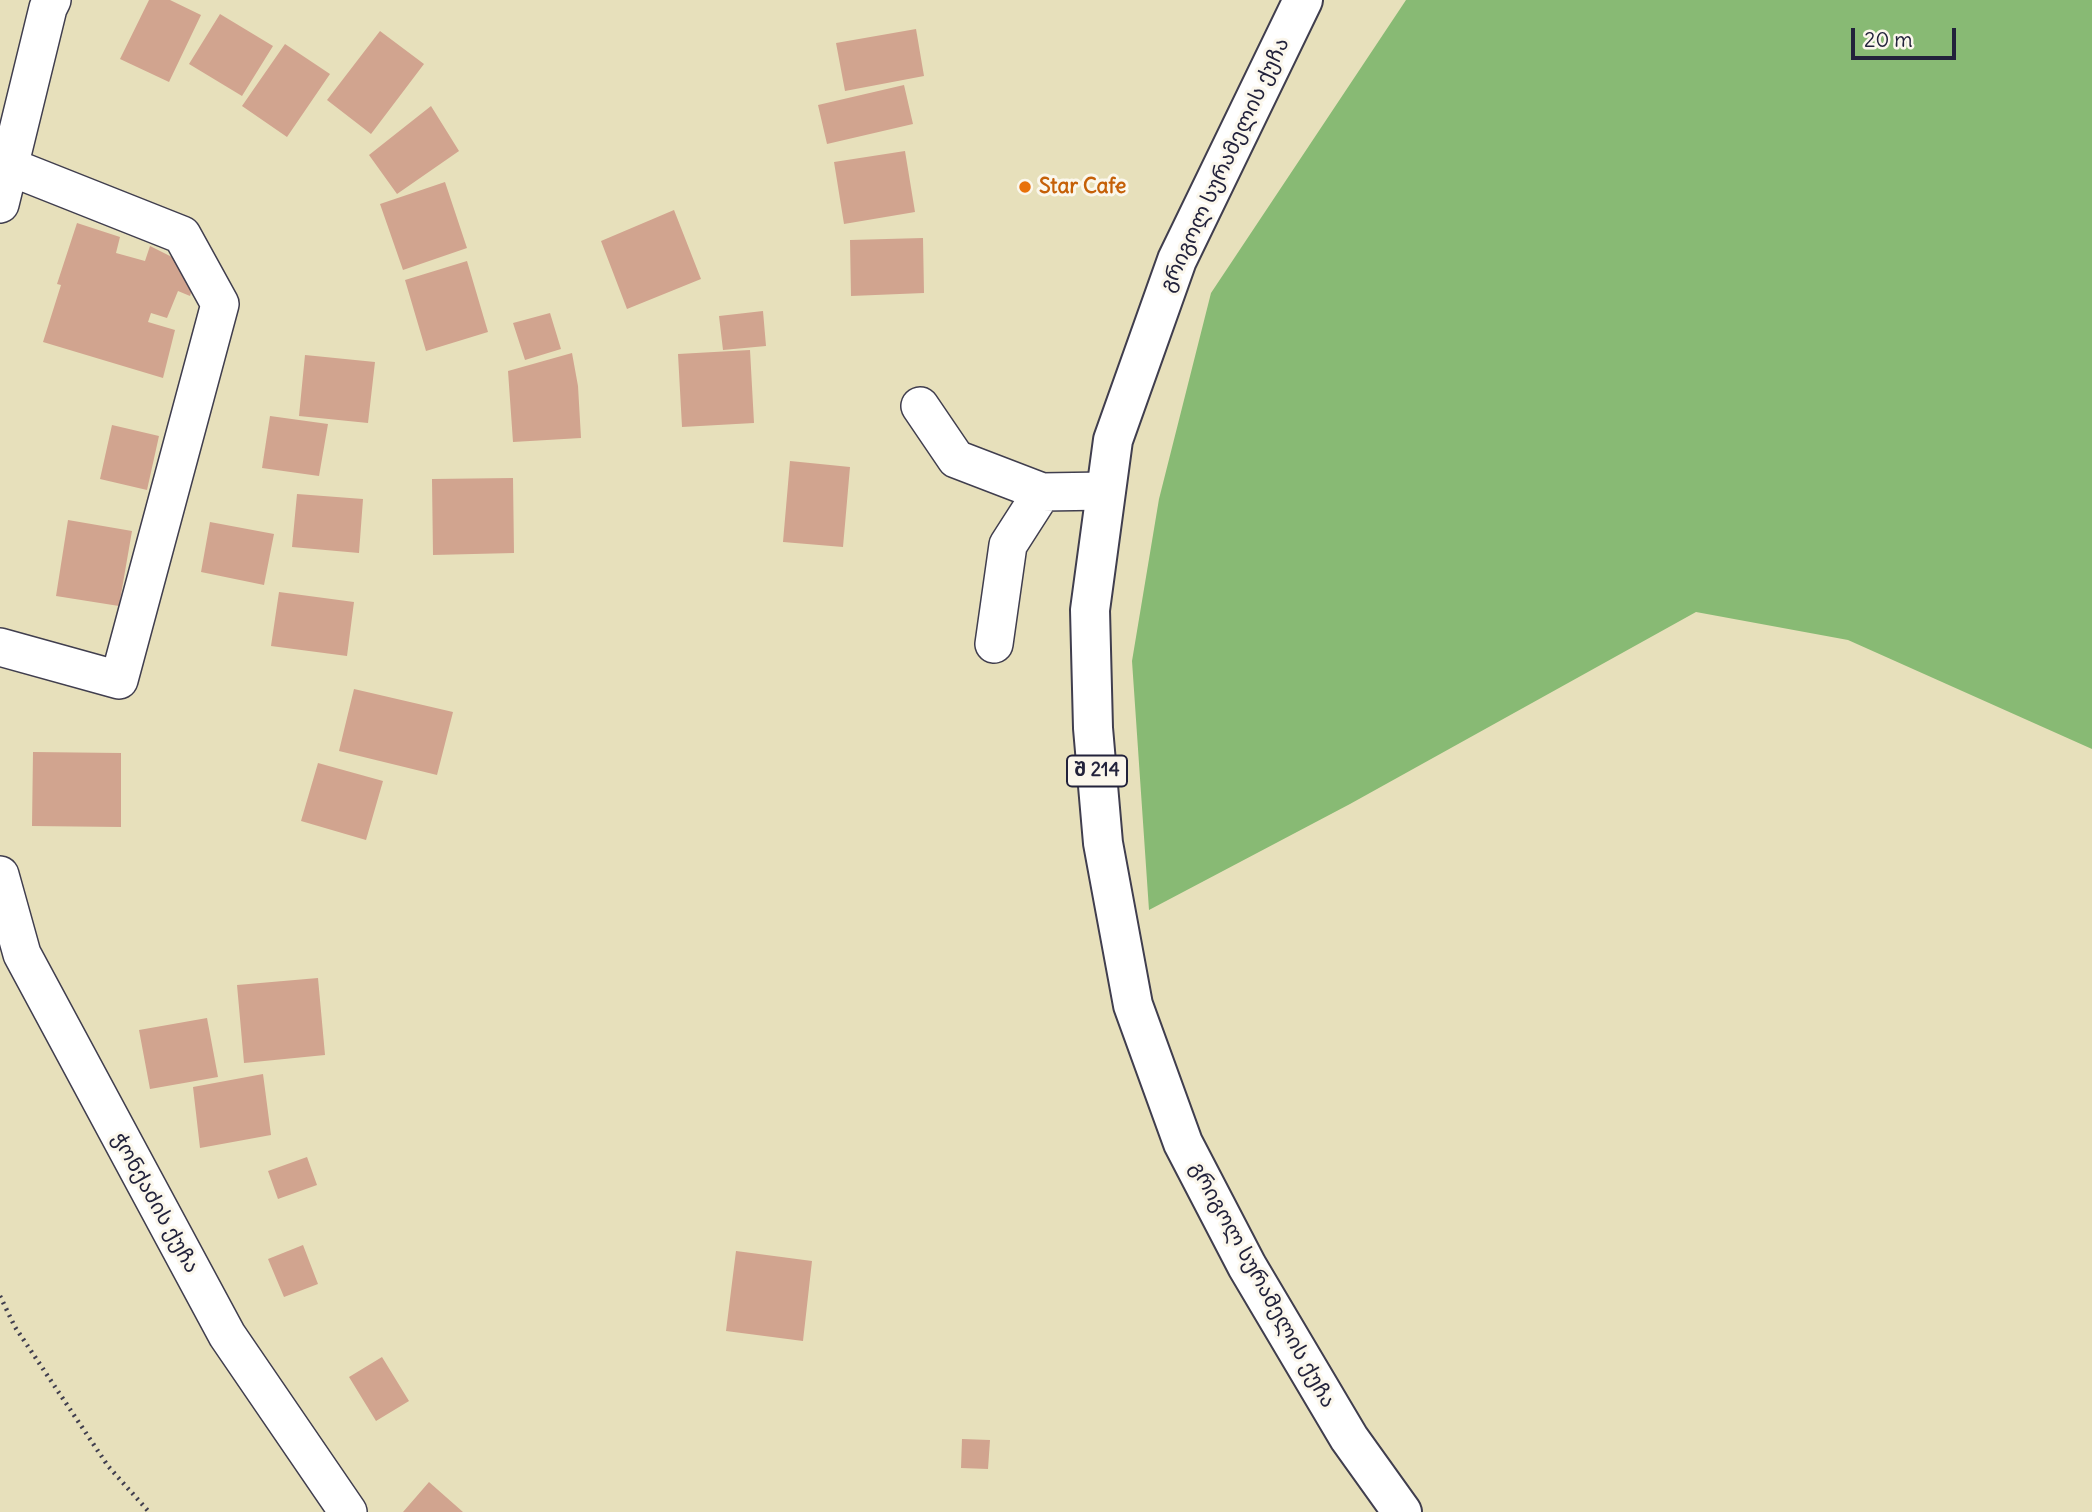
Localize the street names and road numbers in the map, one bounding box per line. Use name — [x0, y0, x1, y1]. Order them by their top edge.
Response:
street label: გრიგოლ სურამელის ქუჩა — [1155, 34, 1295, 296]
road number: შ 214 — [1067, 756, 1127, 786]
street label: ჭონქაძის ქუჩა — [106, 1128, 204, 1278]
street label: გრიგოლ სურამელის ქუჩა — [1184, 1158, 1340, 1412]

